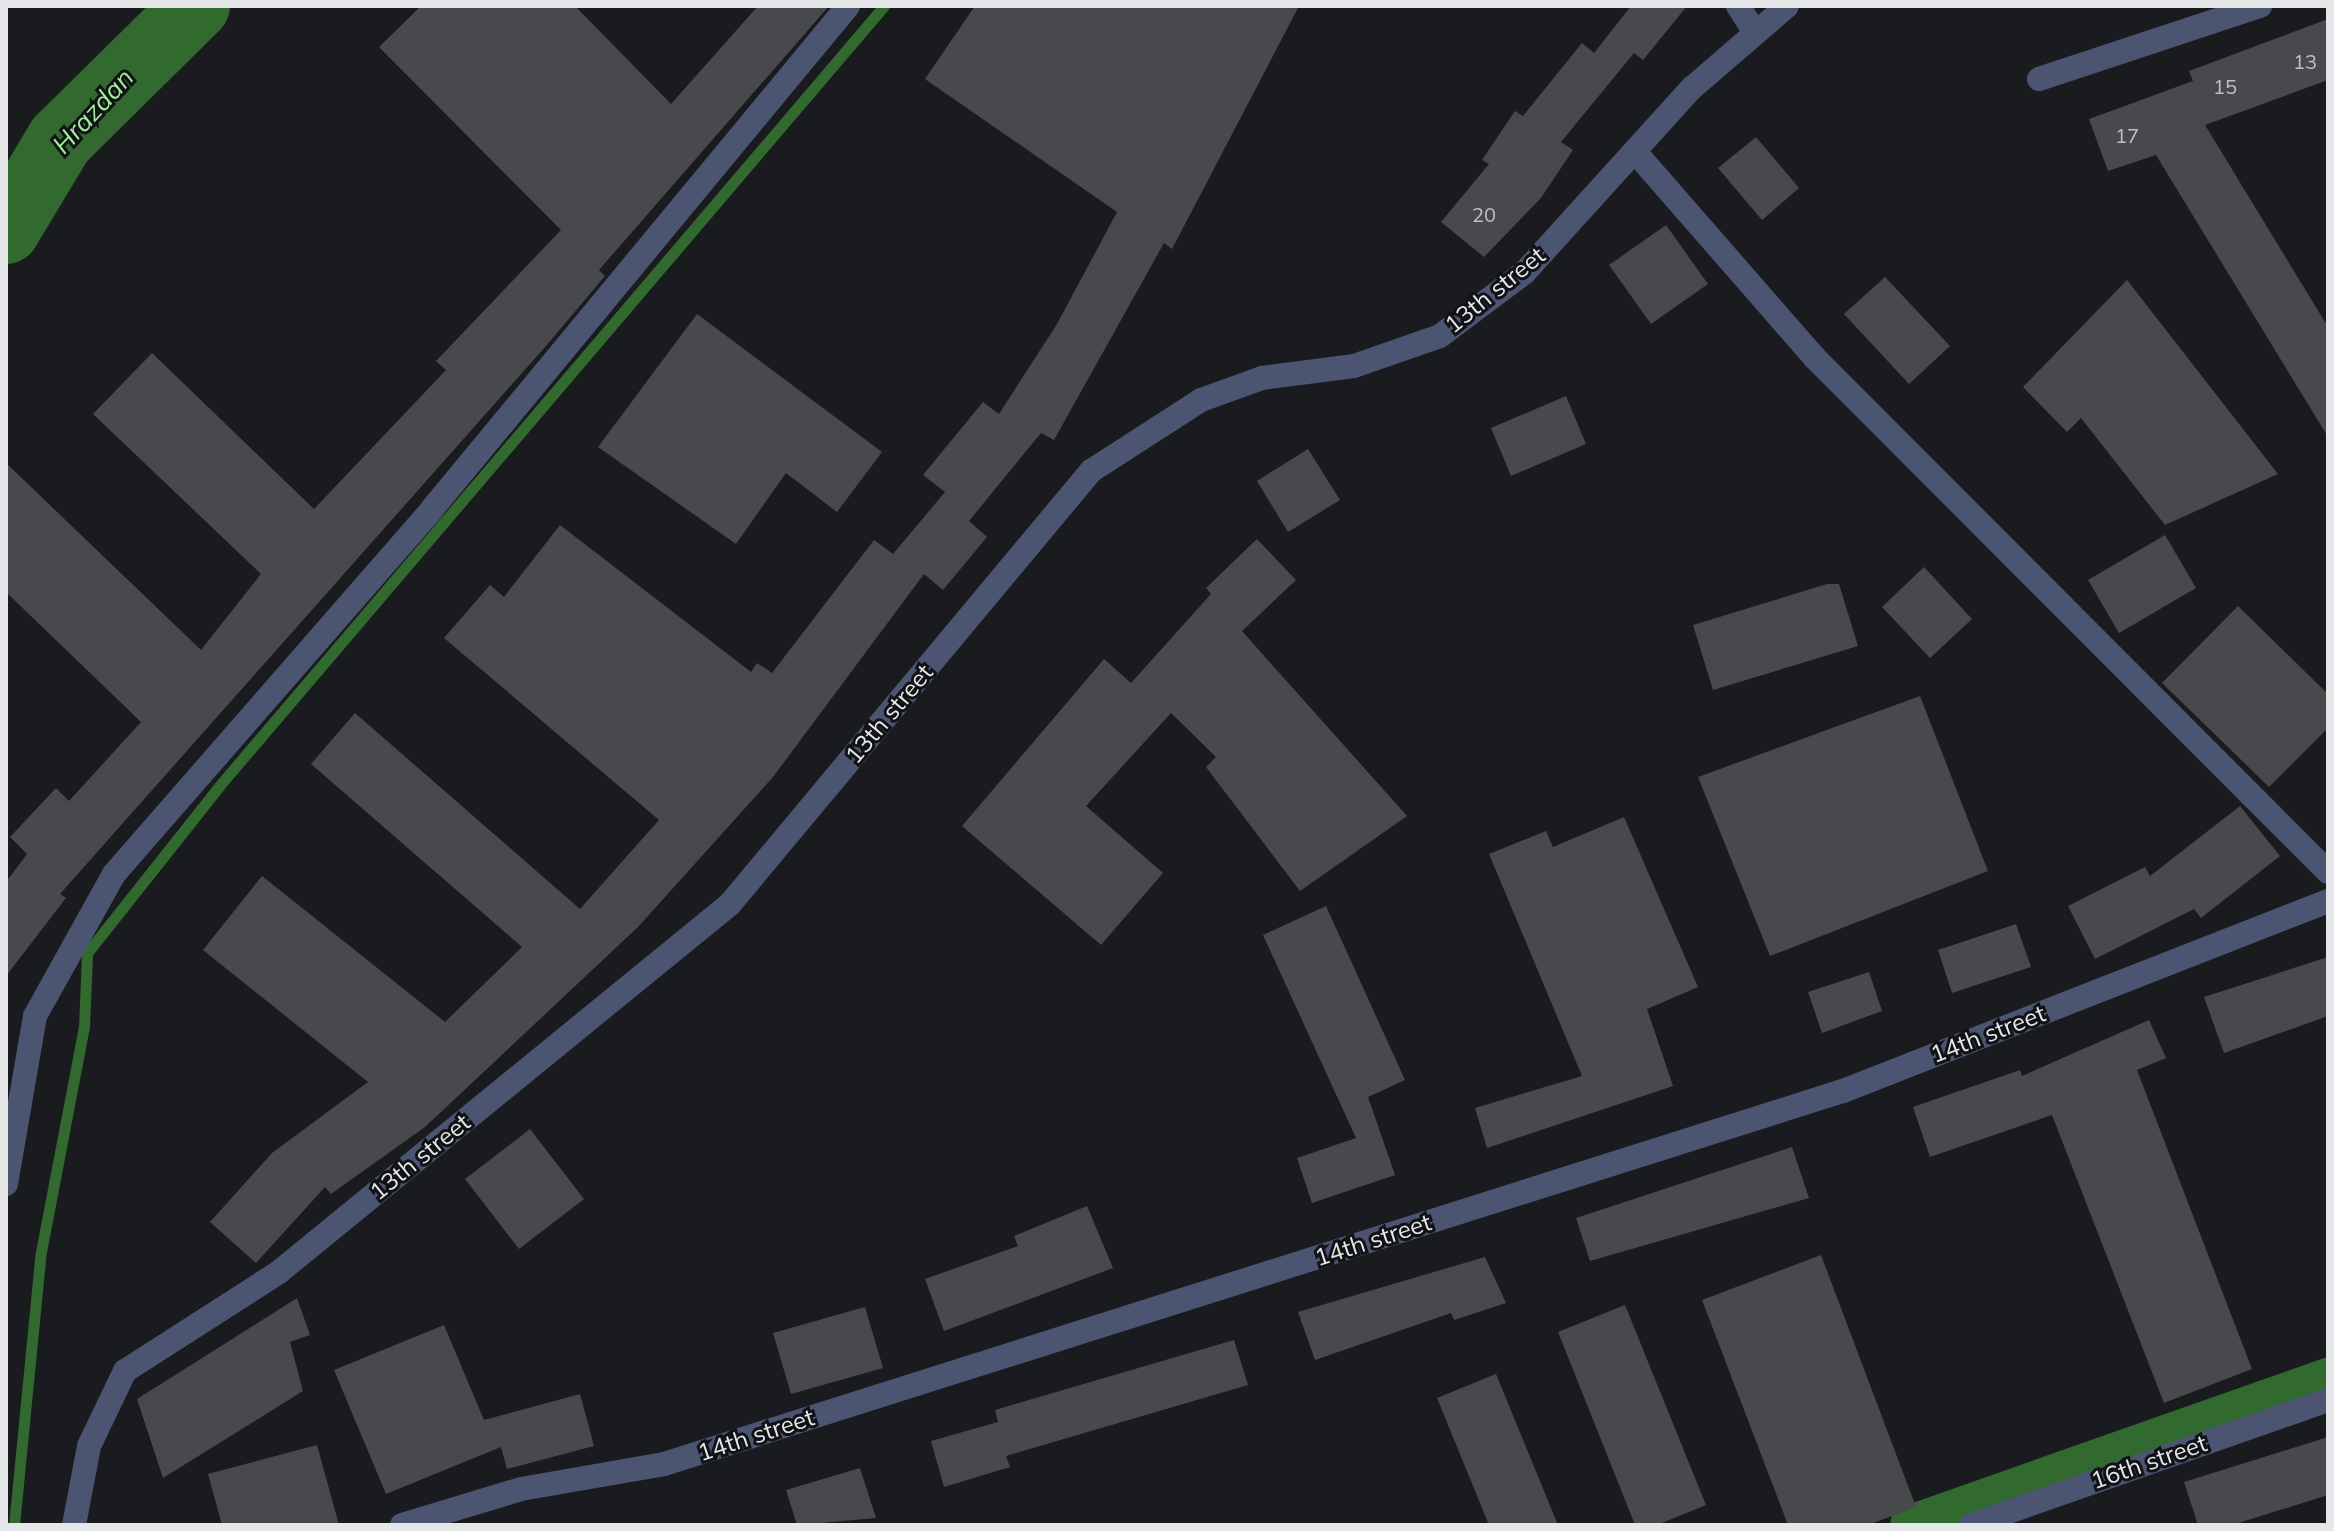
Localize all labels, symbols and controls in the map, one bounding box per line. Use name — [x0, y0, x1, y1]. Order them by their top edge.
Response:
house number: 13 — [2293, 49, 2317, 73]
water label: Hrazdan — [46, 62, 140, 160]
house number: 15 — [2213, 74, 2237, 98]
house number: 17 — [2115, 123, 2139, 147]
house number: 20 — [1472, 202, 1496, 226]
street label: 13th street — [1439, 241, 1551, 339]
street label: 13th street — [839, 658, 939, 770]
street label: 14th street — [1926, 999, 2050, 1069]
street label: 13th street — [364, 1108, 476, 1206]
street label: 14th street — [1311, 1208, 1435, 1272]
street label: 14th street — [694, 1403, 818, 1467]
street label: 16th street — [2087, 1429, 2211, 1495]

